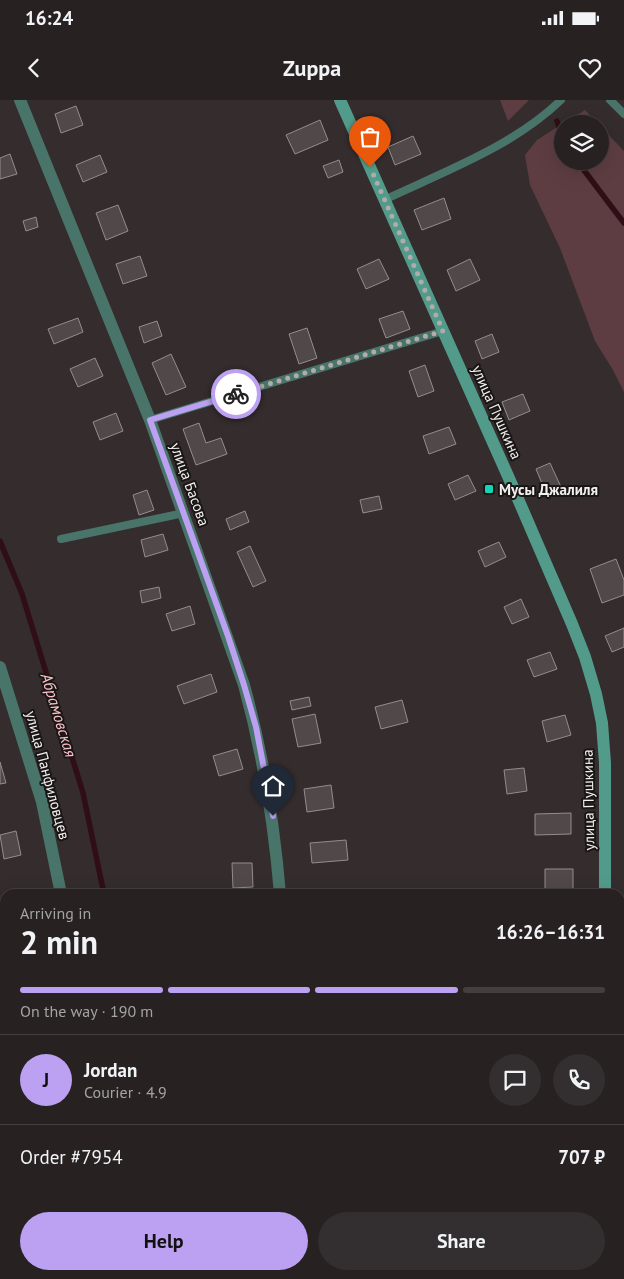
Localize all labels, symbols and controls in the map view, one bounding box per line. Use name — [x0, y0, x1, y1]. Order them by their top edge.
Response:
text: 16:24 — [25, 6, 73, 30]
icon: back — [20, 54, 48, 82]
text: Zuppa — [283, 54, 341, 82]
icon: heart — [576, 54, 604, 82]
map controls — [554, 115, 609, 170]
button: layers — [554, 115, 609, 170]
pin — [349, 116, 391, 167]
icon: bag — [356, 123, 384, 151]
street label: улица Пушкина — [468, 362, 526, 462]
courier — [211, 369, 261, 419]
icon: bike — [222, 380, 250, 408]
street label: улица Басова — [166, 440, 214, 528]
place label: Мусы Джалиля — [499, 480, 598, 499]
marker: Мусы Джалиля — [483, 483, 495, 495]
water label: Абрамовская — [36, 670, 81, 760]
street label: улица Панфиловцев — [22, 709, 74, 841]
street label: улица Пушкина — [578, 749, 598, 851]
pin — [252, 765, 294, 816]
icon: home — [259, 772, 287, 800]
text: Arriving in — [20, 903, 91, 923]
text: 16:26–16:31 — [496, 920, 605, 944]
text: 2 min — [20, 921, 98, 963]
text: On the way · 190 m — [20, 1001, 153, 1021]
button: chat — [489, 1054, 541, 1106]
button: phone — [553, 1054, 605, 1106]
text: Jordan — [84, 1058, 137, 1082]
text: J — [43, 1068, 49, 1092]
text: Courier · 4.9 — [84, 1082, 167, 1102]
text: Order #7954 — [20, 1145, 123, 1169]
text: 707 ₽ — [558, 1145, 605, 1169]
button: Help — [20, 1212, 308, 1270]
button: Share — [318, 1212, 605, 1270]

